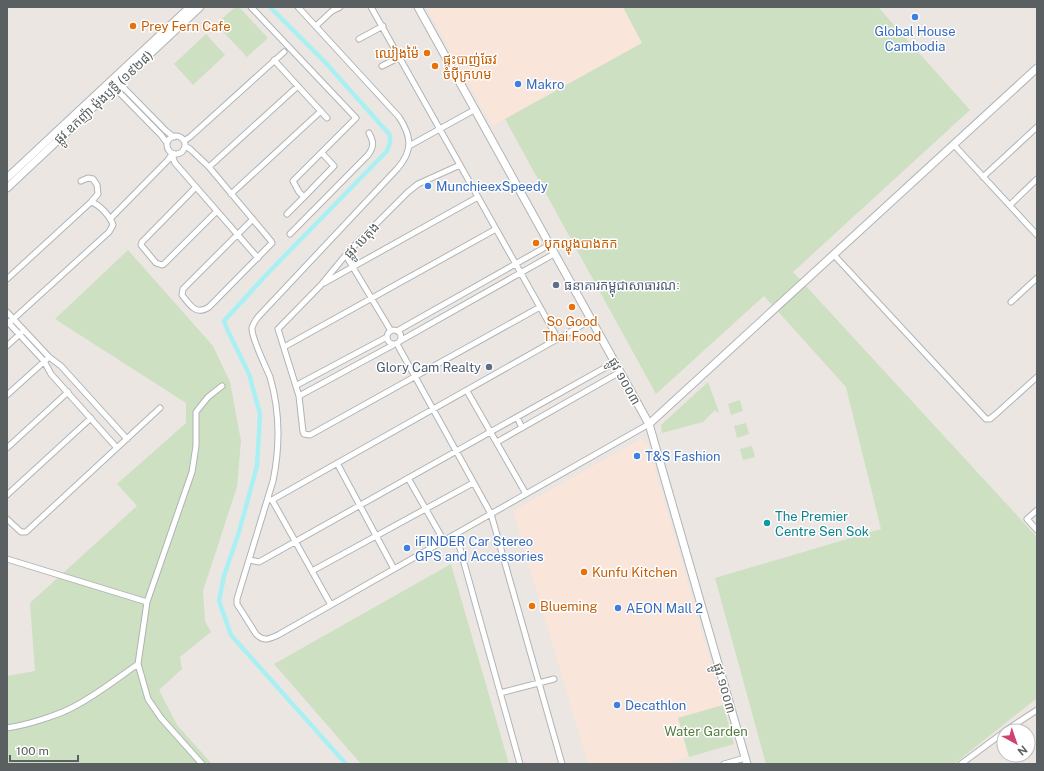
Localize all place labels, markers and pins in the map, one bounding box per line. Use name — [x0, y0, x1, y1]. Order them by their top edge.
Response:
marker: Global House Cambodia — [910, 12, 920, 22]
place label: Prey Fern Cafe — [141, 19, 231, 34]
marker: Prey Fern Cafe — [128, 21, 138, 31]
place label: Global House Cambodia — [874, 24, 956, 54]
place label: ឈៀងម៉ៃ — [375, 45, 419, 62]
marker: ឈៀងម៉ៃ — [422, 48, 432, 58]
place label: ផ្ទះបាញ់ឆែវ ចំប៉ីក្រហម — [443, 52, 497, 83]
marker: ផ្ទះបាញ់ឆែវ ចំប៉ីក្រហម — [430, 61, 440, 71]
place label: Makro — [526, 77, 564, 92]
marker: Makro — [513, 79, 523, 89]
place label: MunchieexSpeedy — [436, 179, 548, 194]
marker: MunchieexSpeedy — [423, 181, 433, 191]
place label: បុកល្ហុងបាងកក — [544, 236, 618, 255]
marker: បុកល្ហុងបាងកក — [531, 238, 541, 248]
place label: ធនាគារកម្ពុជាសាធារណៈ — [564, 278, 680, 297]
marker: ធនាគារកម្ពុជាសាធារណៈ — [551, 280, 561, 290]
marker: So Good Thai Food — [567, 302, 577, 312]
place label: So Good Thai Food — [543, 314, 601, 344]
place label: Glory Cam Realty — [376, 360, 481, 375]
marker: Glory Cam Realty — [484, 362, 494, 372]
place label: T&S Fashion — [645, 449, 721, 464]
marker: T&S Fashion — [632, 451, 642, 461]
place label: The Premier Centre Sen Sok — [775, 509, 869, 539]
marker: The Premier Centre Sen Sok — [762, 518, 772, 528]
place label: iFINDER Car Stereo GPS and Accessories — [415, 534, 544, 564]
marker: iFINDER Car Stereo GPS and Accessories — [402, 543, 412, 553]
place label: Kunfu Kitchen — [592, 565, 678, 580]
marker: Kunfu Kitchen — [579, 567, 589, 577]
place label: Blueming — [540, 599, 598, 614]
marker: Blueming — [527, 601, 537, 611]
place label: AEON Mall 2 — [626, 601, 703, 616]
marker: AEON Mall 2 — [613, 603, 623, 613]
place label: Decathlon — [625, 698, 686, 713]
marker: Decathlon — [612, 700, 622, 710]

